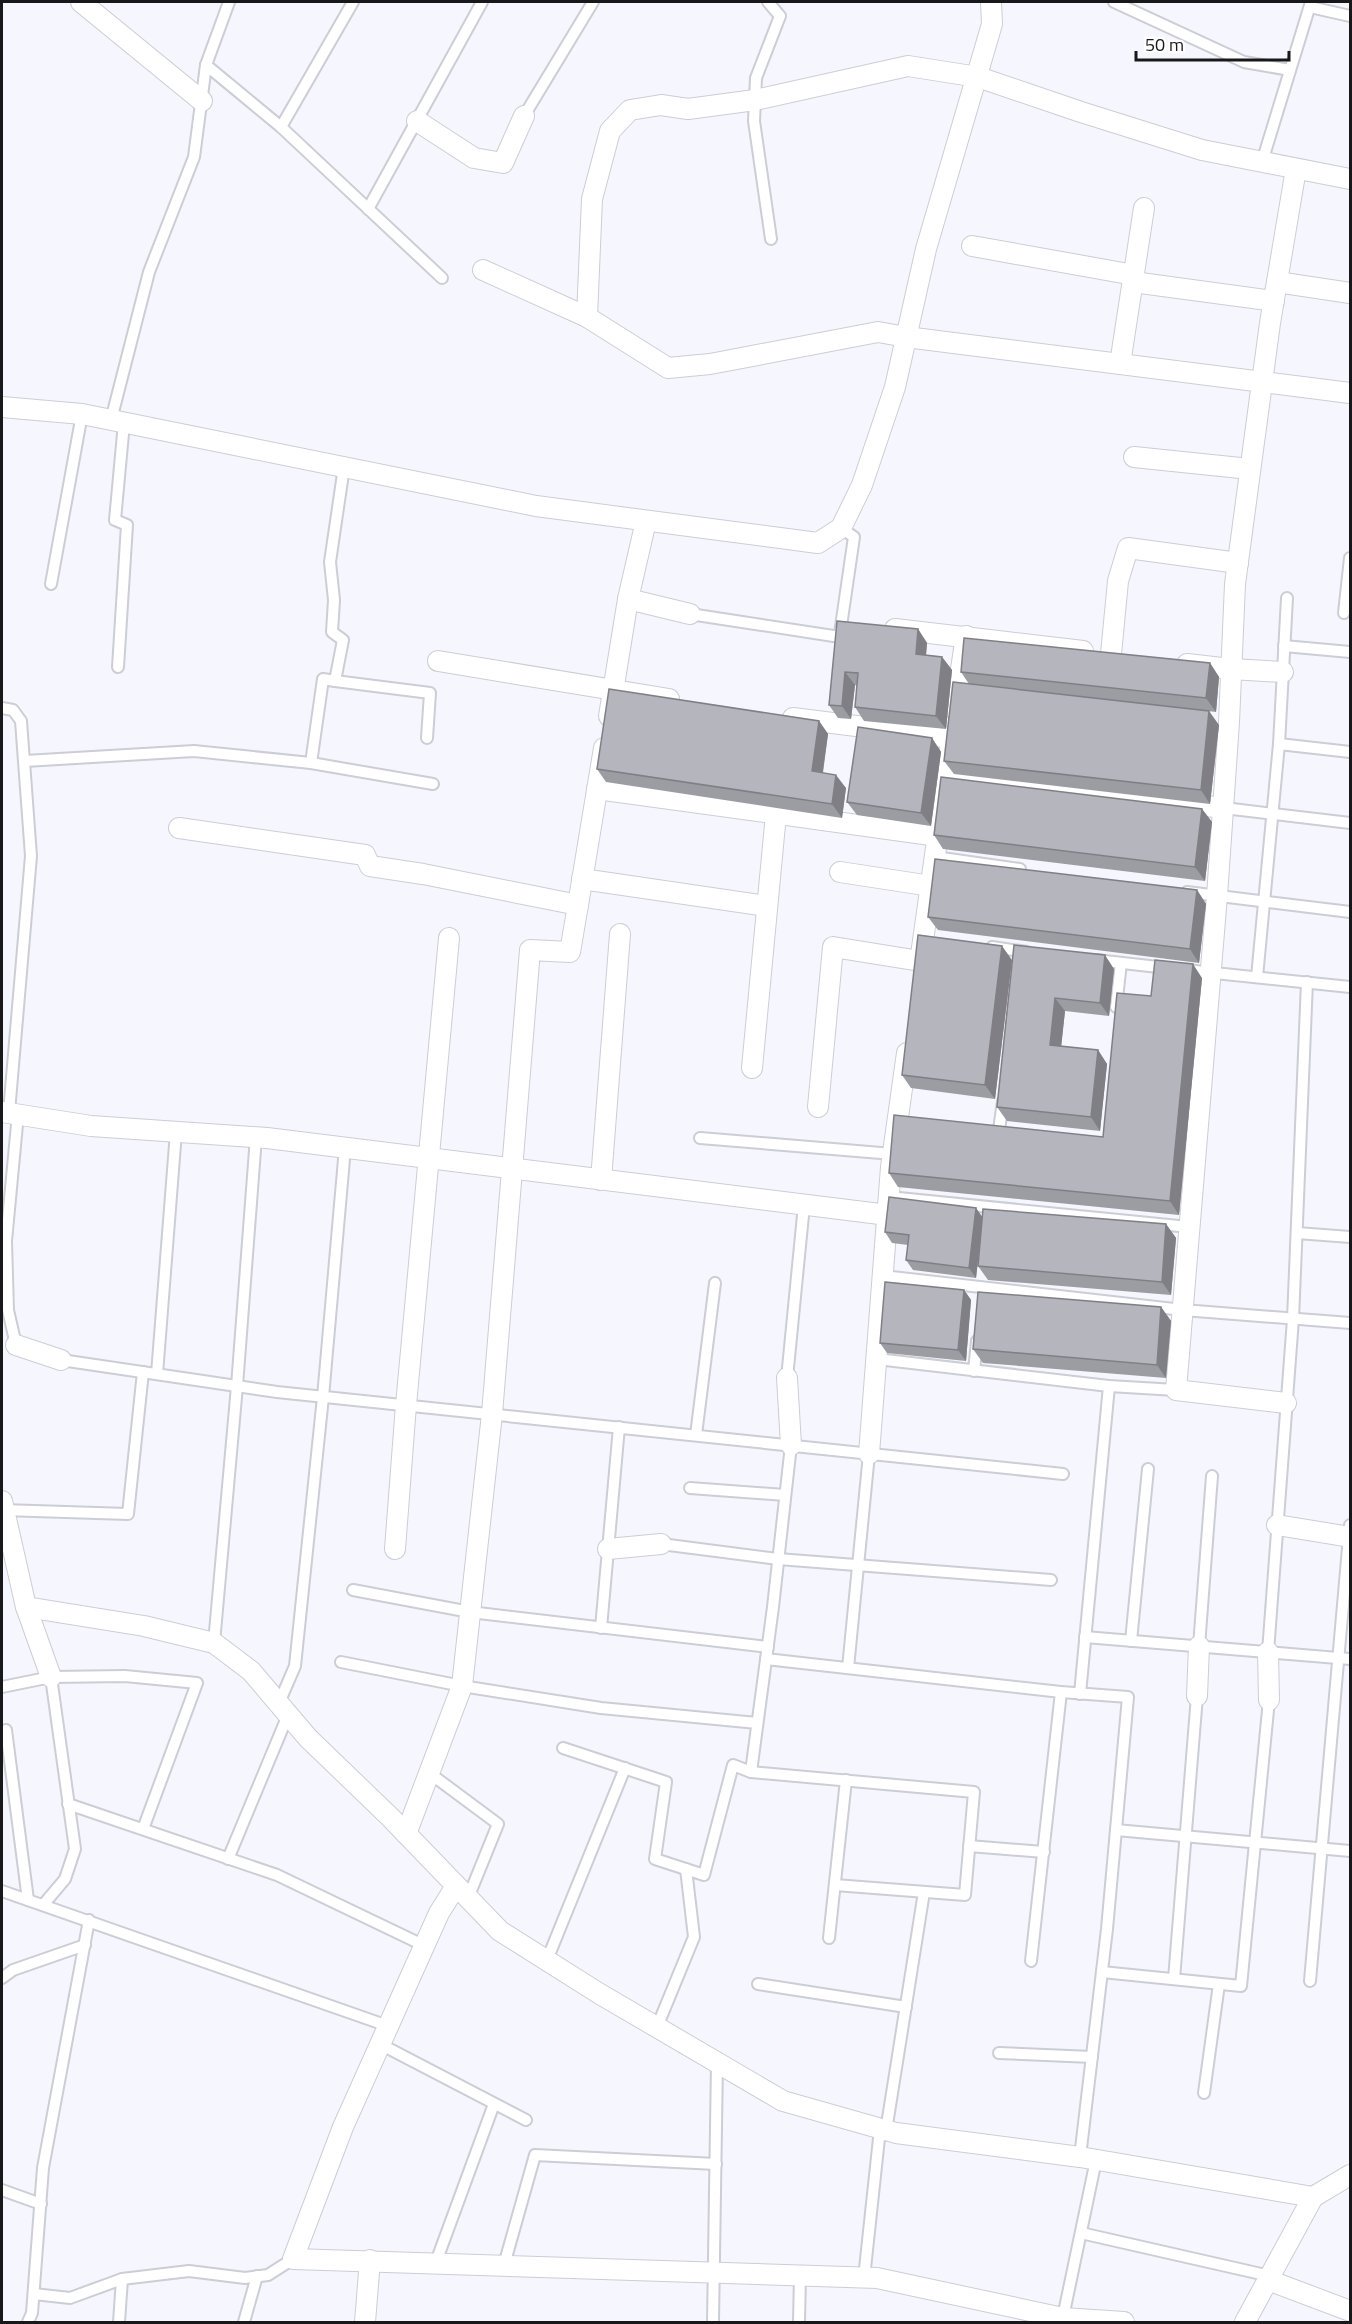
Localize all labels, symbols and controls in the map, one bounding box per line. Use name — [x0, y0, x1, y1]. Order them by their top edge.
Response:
scale bar — [1136, 24, 1289, 62]
text: 50 m — [1145, 31, 1184, 58]

